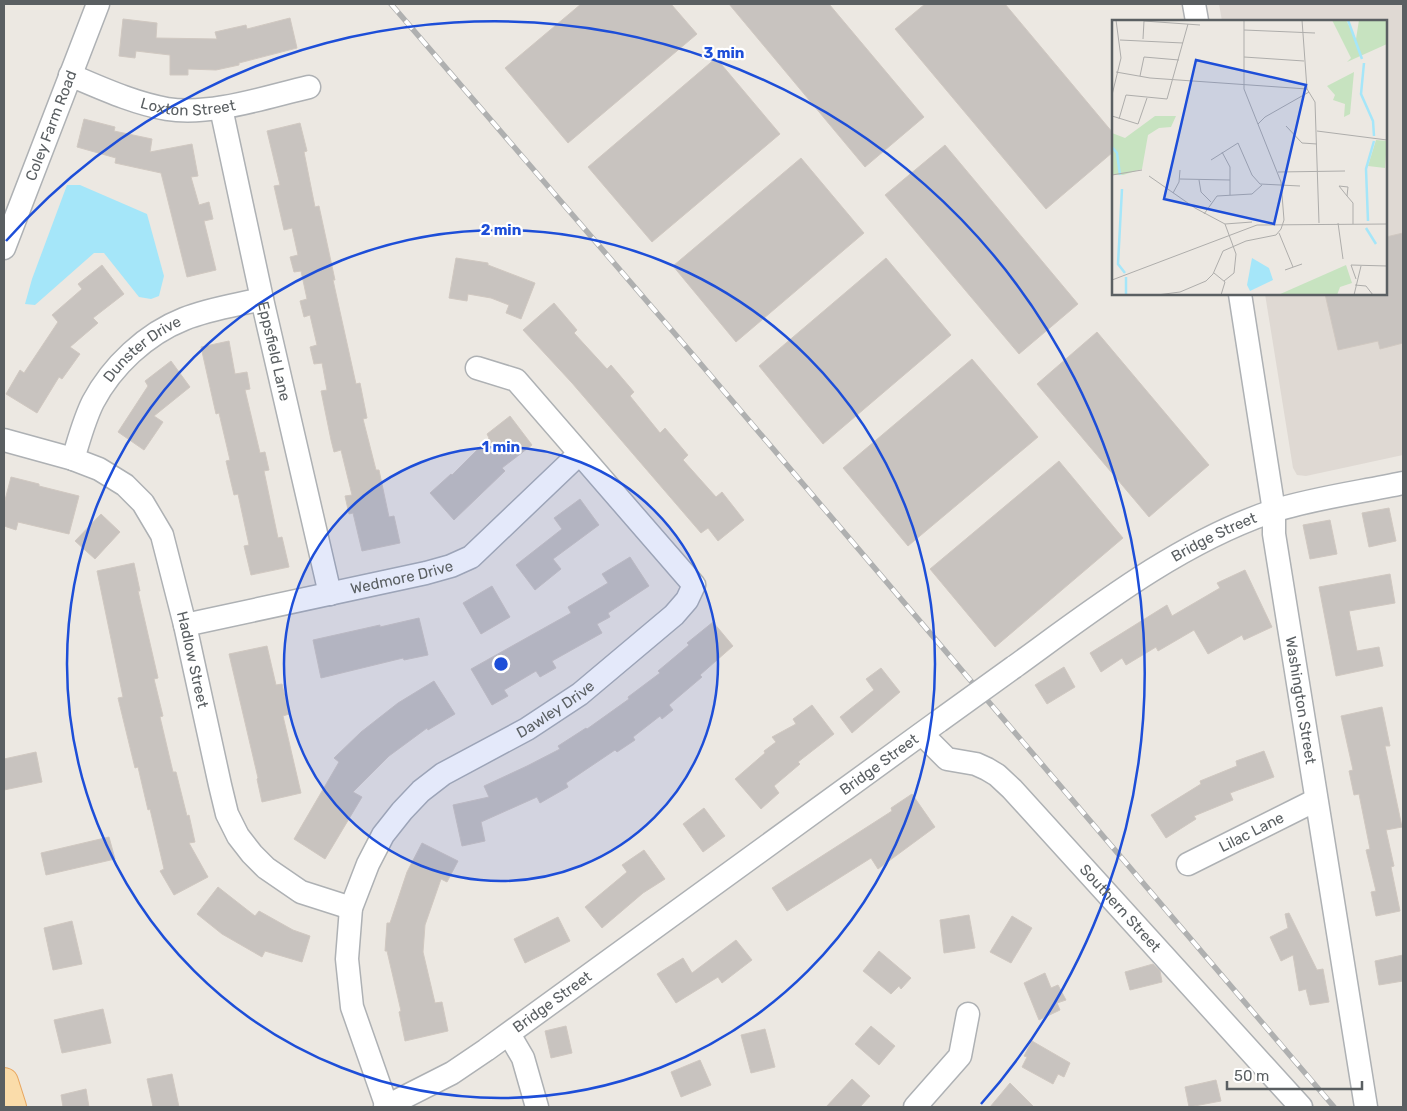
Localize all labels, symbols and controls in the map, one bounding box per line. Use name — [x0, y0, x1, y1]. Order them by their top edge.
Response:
inset map — [1112, 20, 1387, 295]
text: 3 min — [704, 44, 744, 62]
street label: Coley Farm Road — [22, 68, 81, 184]
street label: Loxton Street — [139, 94, 237, 120]
text: 2 min — [481, 221, 521, 239]
street label: Eppsfield Lane — [254, 300, 294, 403]
street label: Dunster Drive — [100, 312, 184, 386]
text: 1 min — [482, 438, 520, 456]
street label: Bridge Street — [1168, 509, 1259, 566]
street label: Wedmore Drive — [349, 557, 455, 598]
street label: Hadlow Street — [173, 609, 212, 710]
street label: Washington Street — [1282, 635, 1320, 766]
centre of rings — [492, 655, 510, 673]
street label: Dawley Drive — [513, 677, 598, 742]
street label: Bridge Street — [836, 730, 922, 799]
street label: Lilac Lane — [1216, 808, 1287, 856]
street label: Southern Street — [1076, 860, 1165, 956]
street label: Bridge Street — [509, 967, 595, 1036]
scale bar — [1227, 1058, 1362, 1090]
text: 50 m — [1234, 1067, 1269, 1085]

